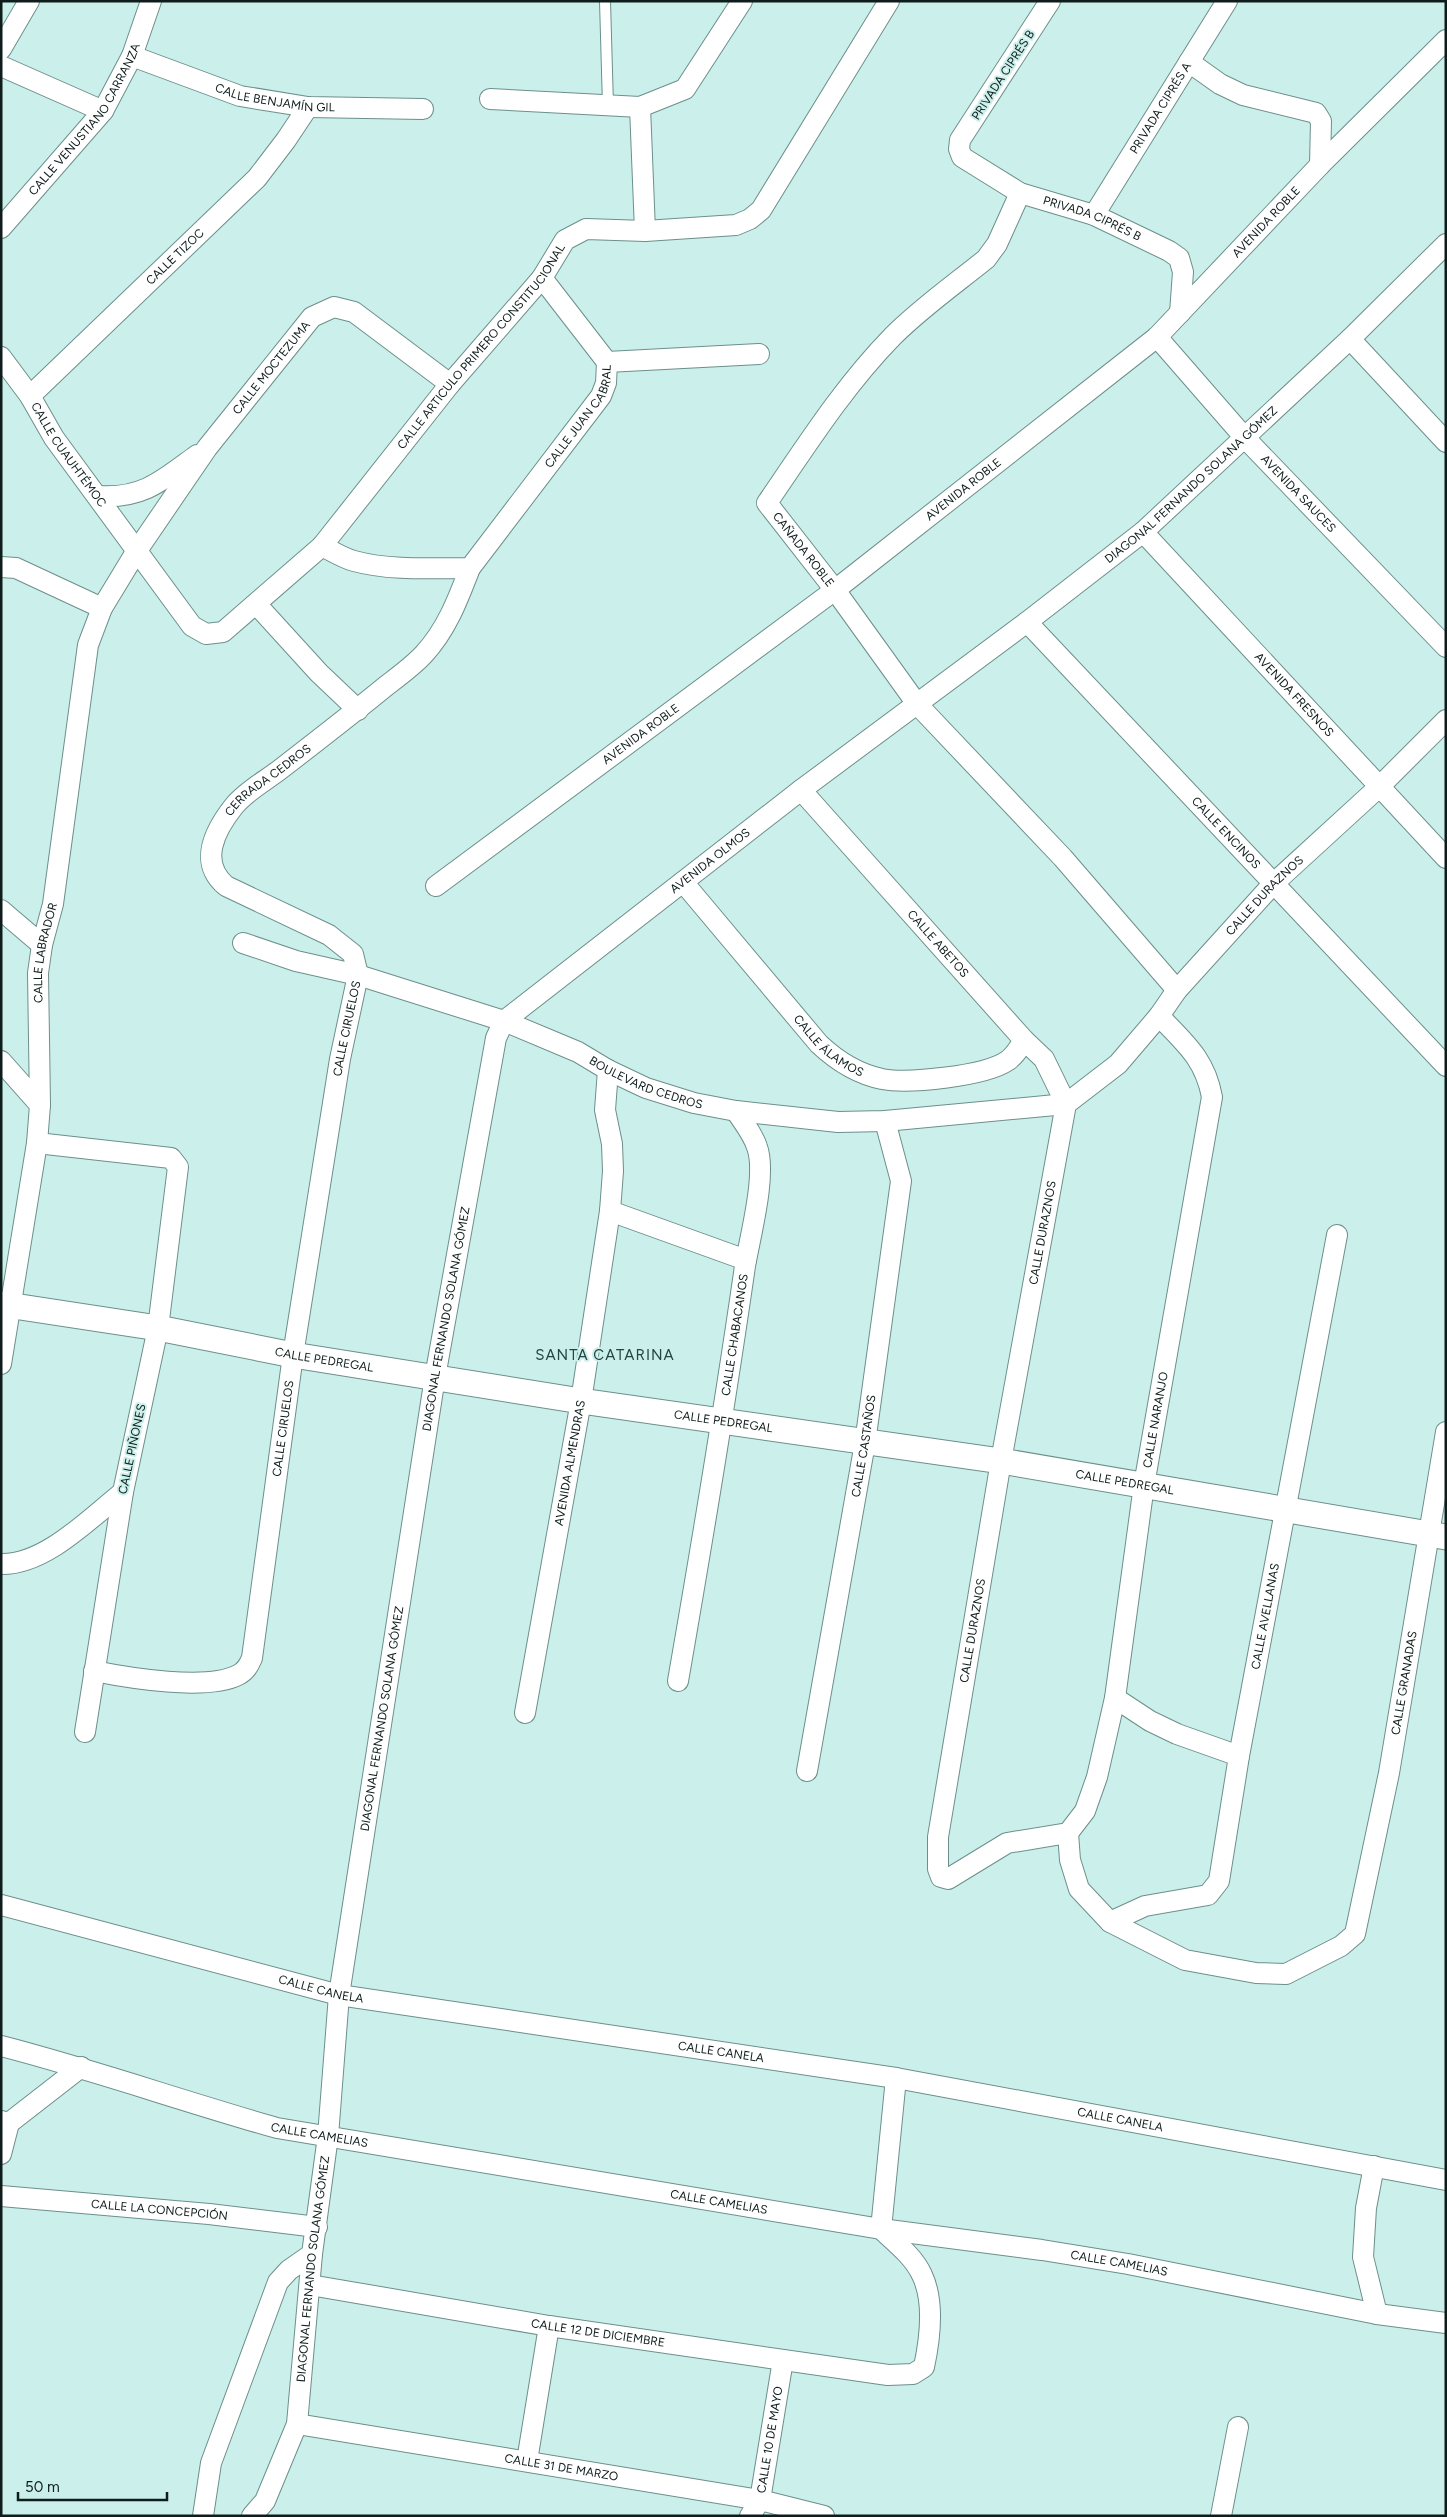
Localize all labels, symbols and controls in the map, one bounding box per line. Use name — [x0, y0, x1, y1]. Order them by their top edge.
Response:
street label: PRIVADA CIPRÉS B — [969, 28, 1037, 122]
street label: CALLE VENUSTIANO CARRANZA — [26, 41, 143, 198]
street label: PRIVADA CIPRÉS A — [1127, 60, 1194, 156]
street label: CALLE BENJAMÍN GIL — [213, 80, 336, 114]
street label: AVENIDA ROBLE — [1229, 183, 1303, 260]
street label: PRIVADA CIPRÉS B — [1041, 193, 1143, 244]
street label: CALLE TIZOC — [143, 226, 207, 288]
street label: CALLE ARTICULO PRIMERO CONSTITUCIONAL — [394, 241, 568, 452]
street label: CALLE MOCTEZUMA — [230, 318, 313, 417]
street label: CALLE JUAN CABRAL — [542, 364, 614, 471]
street label: CALLE CUAUHTÉMOC — [28, 400, 110, 510]
street label: DIAGONAL FERNANDO SOLANA GÓMEZ — [1102, 403, 1280, 566]
street label: AVENIDA SAUCES — [1258, 452, 1339, 535]
street label: AVENIDA ROBLE — [923, 455, 1004, 523]
street label: CAÑADA ROBLE — [770, 509, 837, 590]
street label: AVENIDA FRESNOS — [1252, 650, 1337, 739]
street label: AVENIDA ROBLE — [599, 701, 682, 767]
street label: CERRADA CEDROS — [222, 741, 314, 819]
street label: CALLE ENCINOS — [1189, 794, 1263, 872]
street label: AVENIDA OLMOS — [667, 825, 753, 896]
street label: CALLE DURAZNOS — [1223, 853, 1306, 938]
street label: CALLE LABRADOR — [31, 901, 60, 1003]
street label: CALLE ABETOS — [905, 907, 972, 980]
street label: CALLE CIRUELOS — [330, 980, 364, 1077]
street label: CALLE ÁLAMOS — [791, 1012, 866, 1079]
street label: BOULEVARD CEDROS — [587, 1053, 704, 1111]
street label: CALLE DURAZNOS — [1026, 1180, 1059, 1286]
street label: DIAGONAL FERNANDO SOLANA GÓMEZ — [420, 1205, 473, 1432]
street label: CALLE CHABACANOS — [719, 1273, 751, 1397]
street label: CALLE PEDREGAL — [274, 1345, 375, 1375]
district label: SANTA CATARINA — [535, 1346, 675, 1364]
street label: CALLE NARANJO — [1140, 1371, 1171, 1469]
street label: CALLE CIRUELOS — [270, 1379, 297, 1477]
street label: CALLE CASTAÑOS — [849, 1394, 879, 1498]
street label: AVENIDA ALMENDRAS — [552, 1399, 588, 1527]
street label: CALLE PIÑONES — [116, 1403, 148, 1495]
street label: CALLE PEDREGAL — [673, 1407, 775, 1435]
street label: CALLE PEDREGAL — [1074, 1467, 1176, 1498]
street label: CALLE AVELLANAS — [1248, 1562, 1282, 1671]
street label: CALLE DURAZNOS — [957, 1577, 988, 1684]
street label: DIAGONAL FERNANDO SOLANA GÓMEZ — [358, 1605, 406, 1832]
street label: CALLE GRANADAS — [1388, 1630, 1420, 1736]
street label: CALLE CANELA — [277, 1972, 364, 2006]
street label: CALLE CANELA — [677, 2039, 765, 2065]
street label: CALLE CANELA — [1076, 2105, 1164, 2134]
street label: CALLE CAMELIAS — [269, 2120, 369, 2150]
street label: DIAGONAL FERNANDO SOLANA GÓMEZ — [294, 2155, 332, 2383]
street label: CALLE CAMELIAS — [669, 2187, 769, 2217]
street label: CALLE LA CONCEPCIÓN — [90, 2197, 229, 2223]
street label: CALLE CAMELIAS — [1070, 2248, 1169, 2279]
street label: CALLE 12 DE DICIEMBRE — [530, 2316, 666, 2350]
street label: CALLE 10 DE MAYO — [754, 2385, 786, 2494]
street label: CALLE 31 DE MARZO — [504, 2451, 619, 2484]
scale bar — [18, 2470, 166, 2502]
text: 50 m — [25, 2478, 60, 2496]

